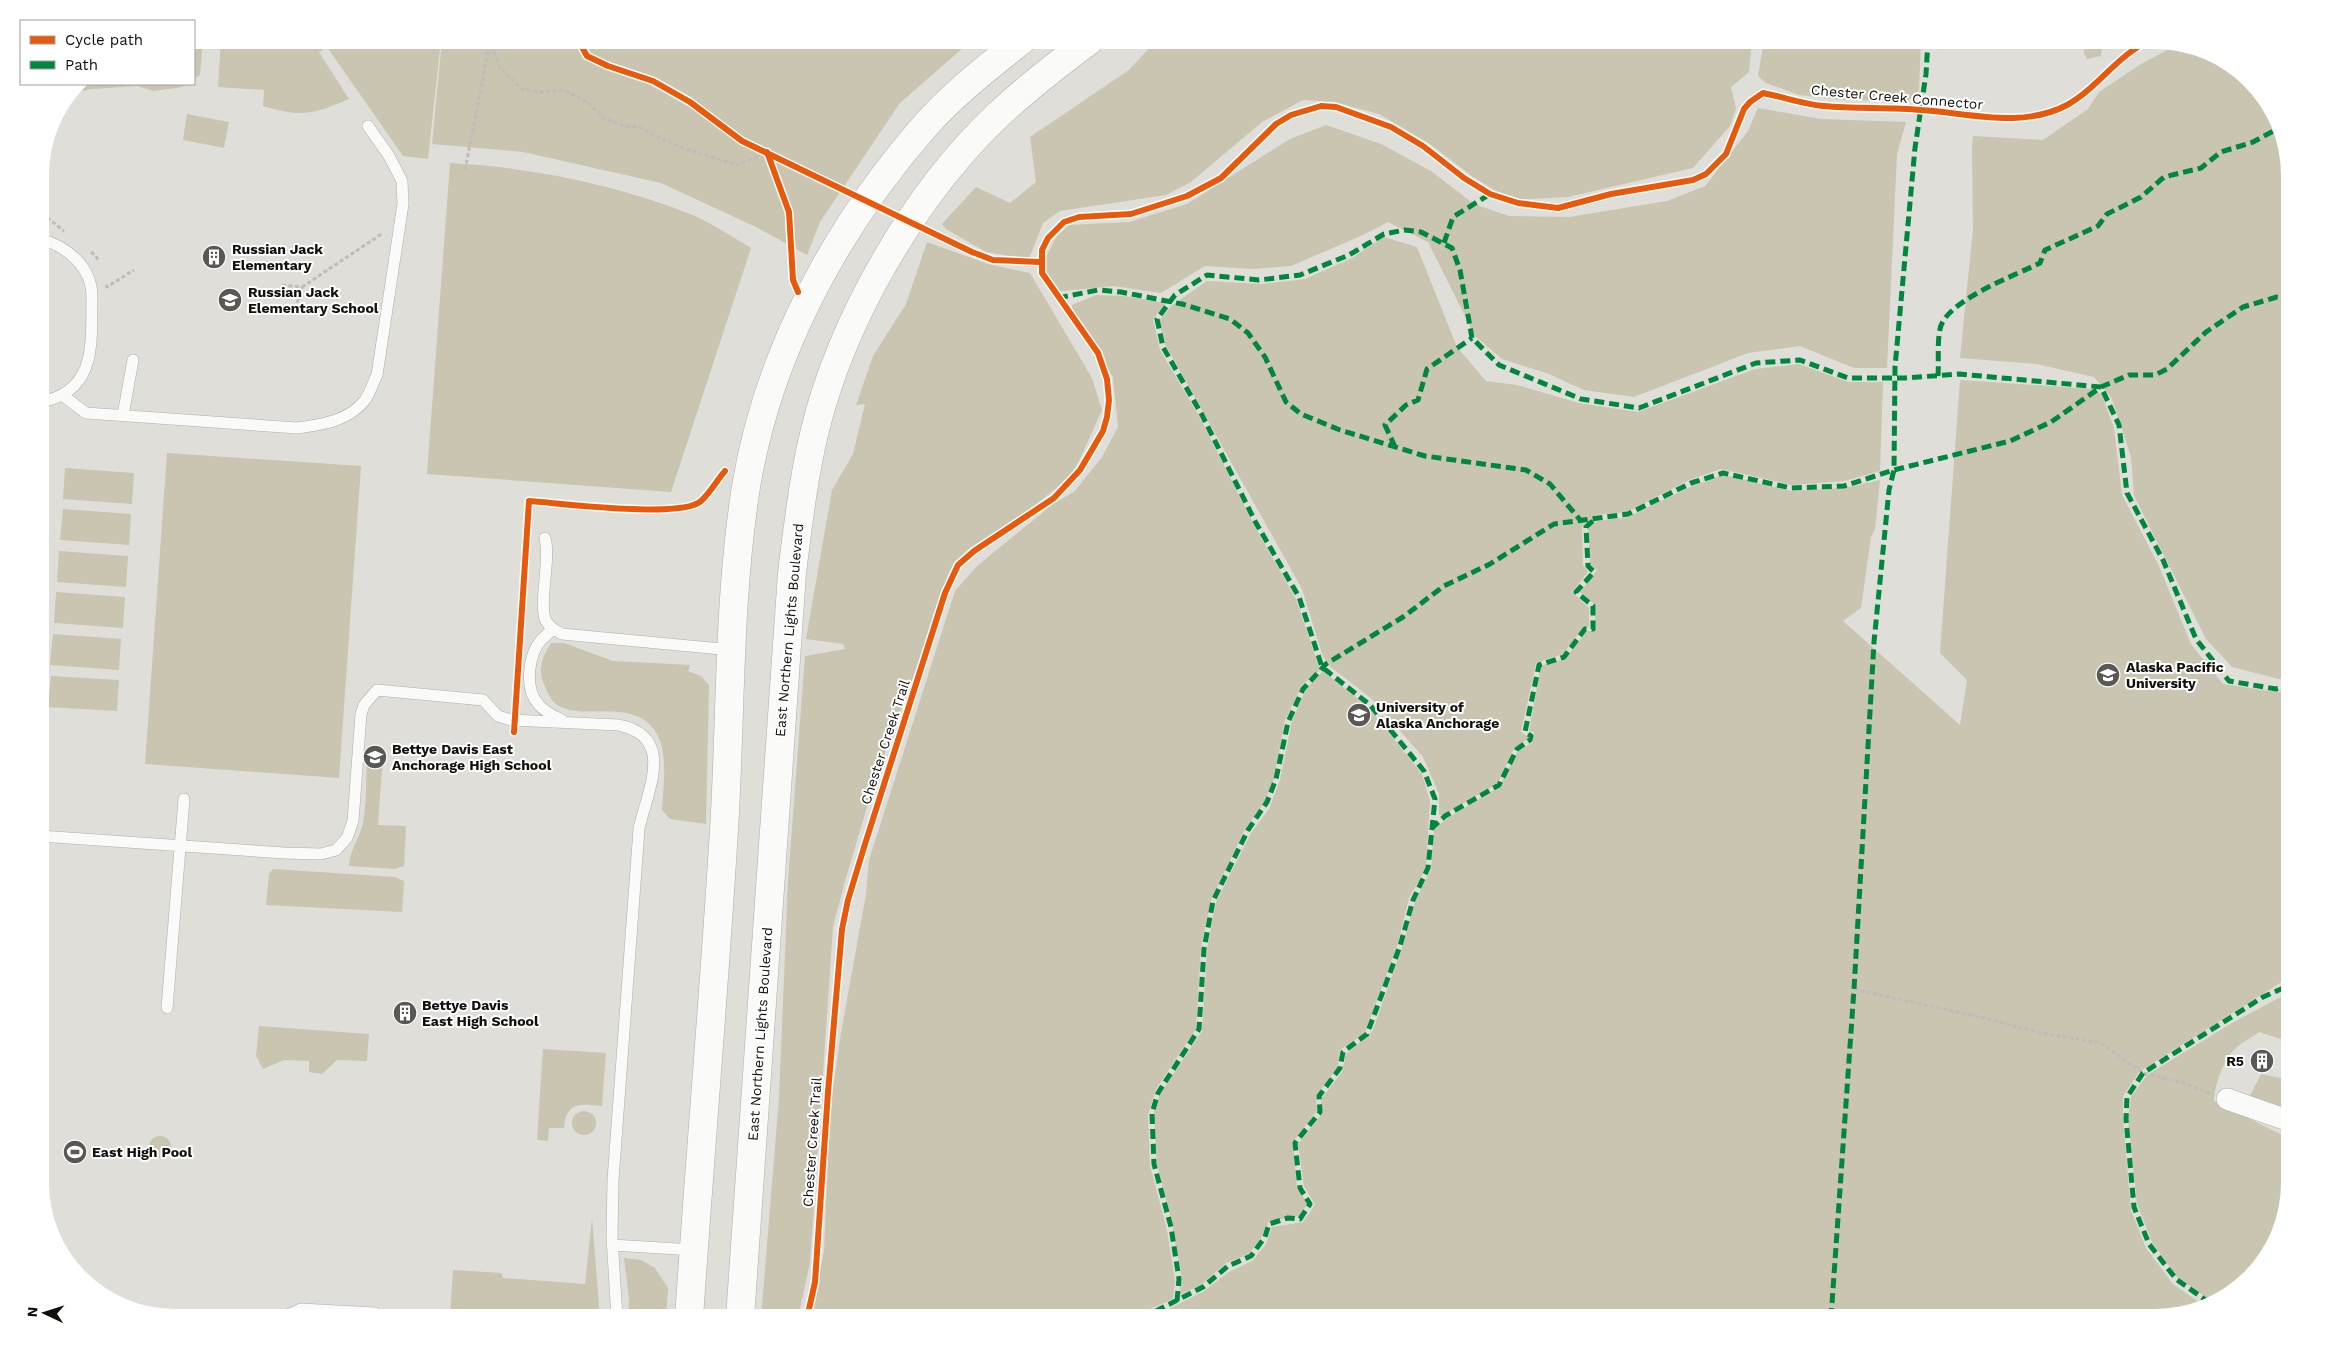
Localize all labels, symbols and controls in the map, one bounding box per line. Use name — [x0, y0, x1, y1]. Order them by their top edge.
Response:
legend — [20, 20, 195, 85]
text: Cycle path — [65, 31, 143, 49]
text: Path — [65, 56, 98, 74]
street label: Chester Creek Connector — [1810, 82, 1984, 113]
place label: Russian Jack Elementary — [232, 241, 323, 273]
building icon: Russian Jack Elementary — [201, 244, 227, 270]
place label: Russian Jack Elementary School — [248, 284, 379, 316]
school or university icon: Russian Jack Elementary School — [217, 287, 243, 313]
street label: East Northern Lights Boulevard — [772, 523, 806, 737]
place label: Alaska Pacific University — [2126, 659, 2224, 691]
school or university icon: Alaska Pacific University — [2095, 662, 2121, 688]
street label: Chester Creek Trail — [857, 677, 913, 806]
place label: University of Alaska Anchorage — [1376, 699, 1499, 731]
school or university icon: University of Alaska Anchorage — [1346, 702, 1372, 728]
place label: Bettye Davis East Anchorage High School — [392, 741, 552, 773]
school or university icon: Bettye Davis East Anchorage High School — [362, 744, 388, 770]
street label: East Northern Lights Boulevard — [745, 927, 775, 1141]
place label: Bettye Davis East High School — [422, 997, 539, 1029]
building icon: Bettye Davis East High School — [392, 1000, 418, 1026]
building icon: R5 — [2249, 1048, 2275, 1074]
place label: R5 — [2226, 1053, 2244, 1069]
street label: Chester Creek Trail — [799, 1076, 825, 1207]
sports icon: East High Pool — [62, 1139, 88, 1165]
place label: East High Pool — [92, 1144, 192, 1160]
north arrow — [20, 1288, 70, 1338]
text: N — [24, 1306, 40, 1318]

